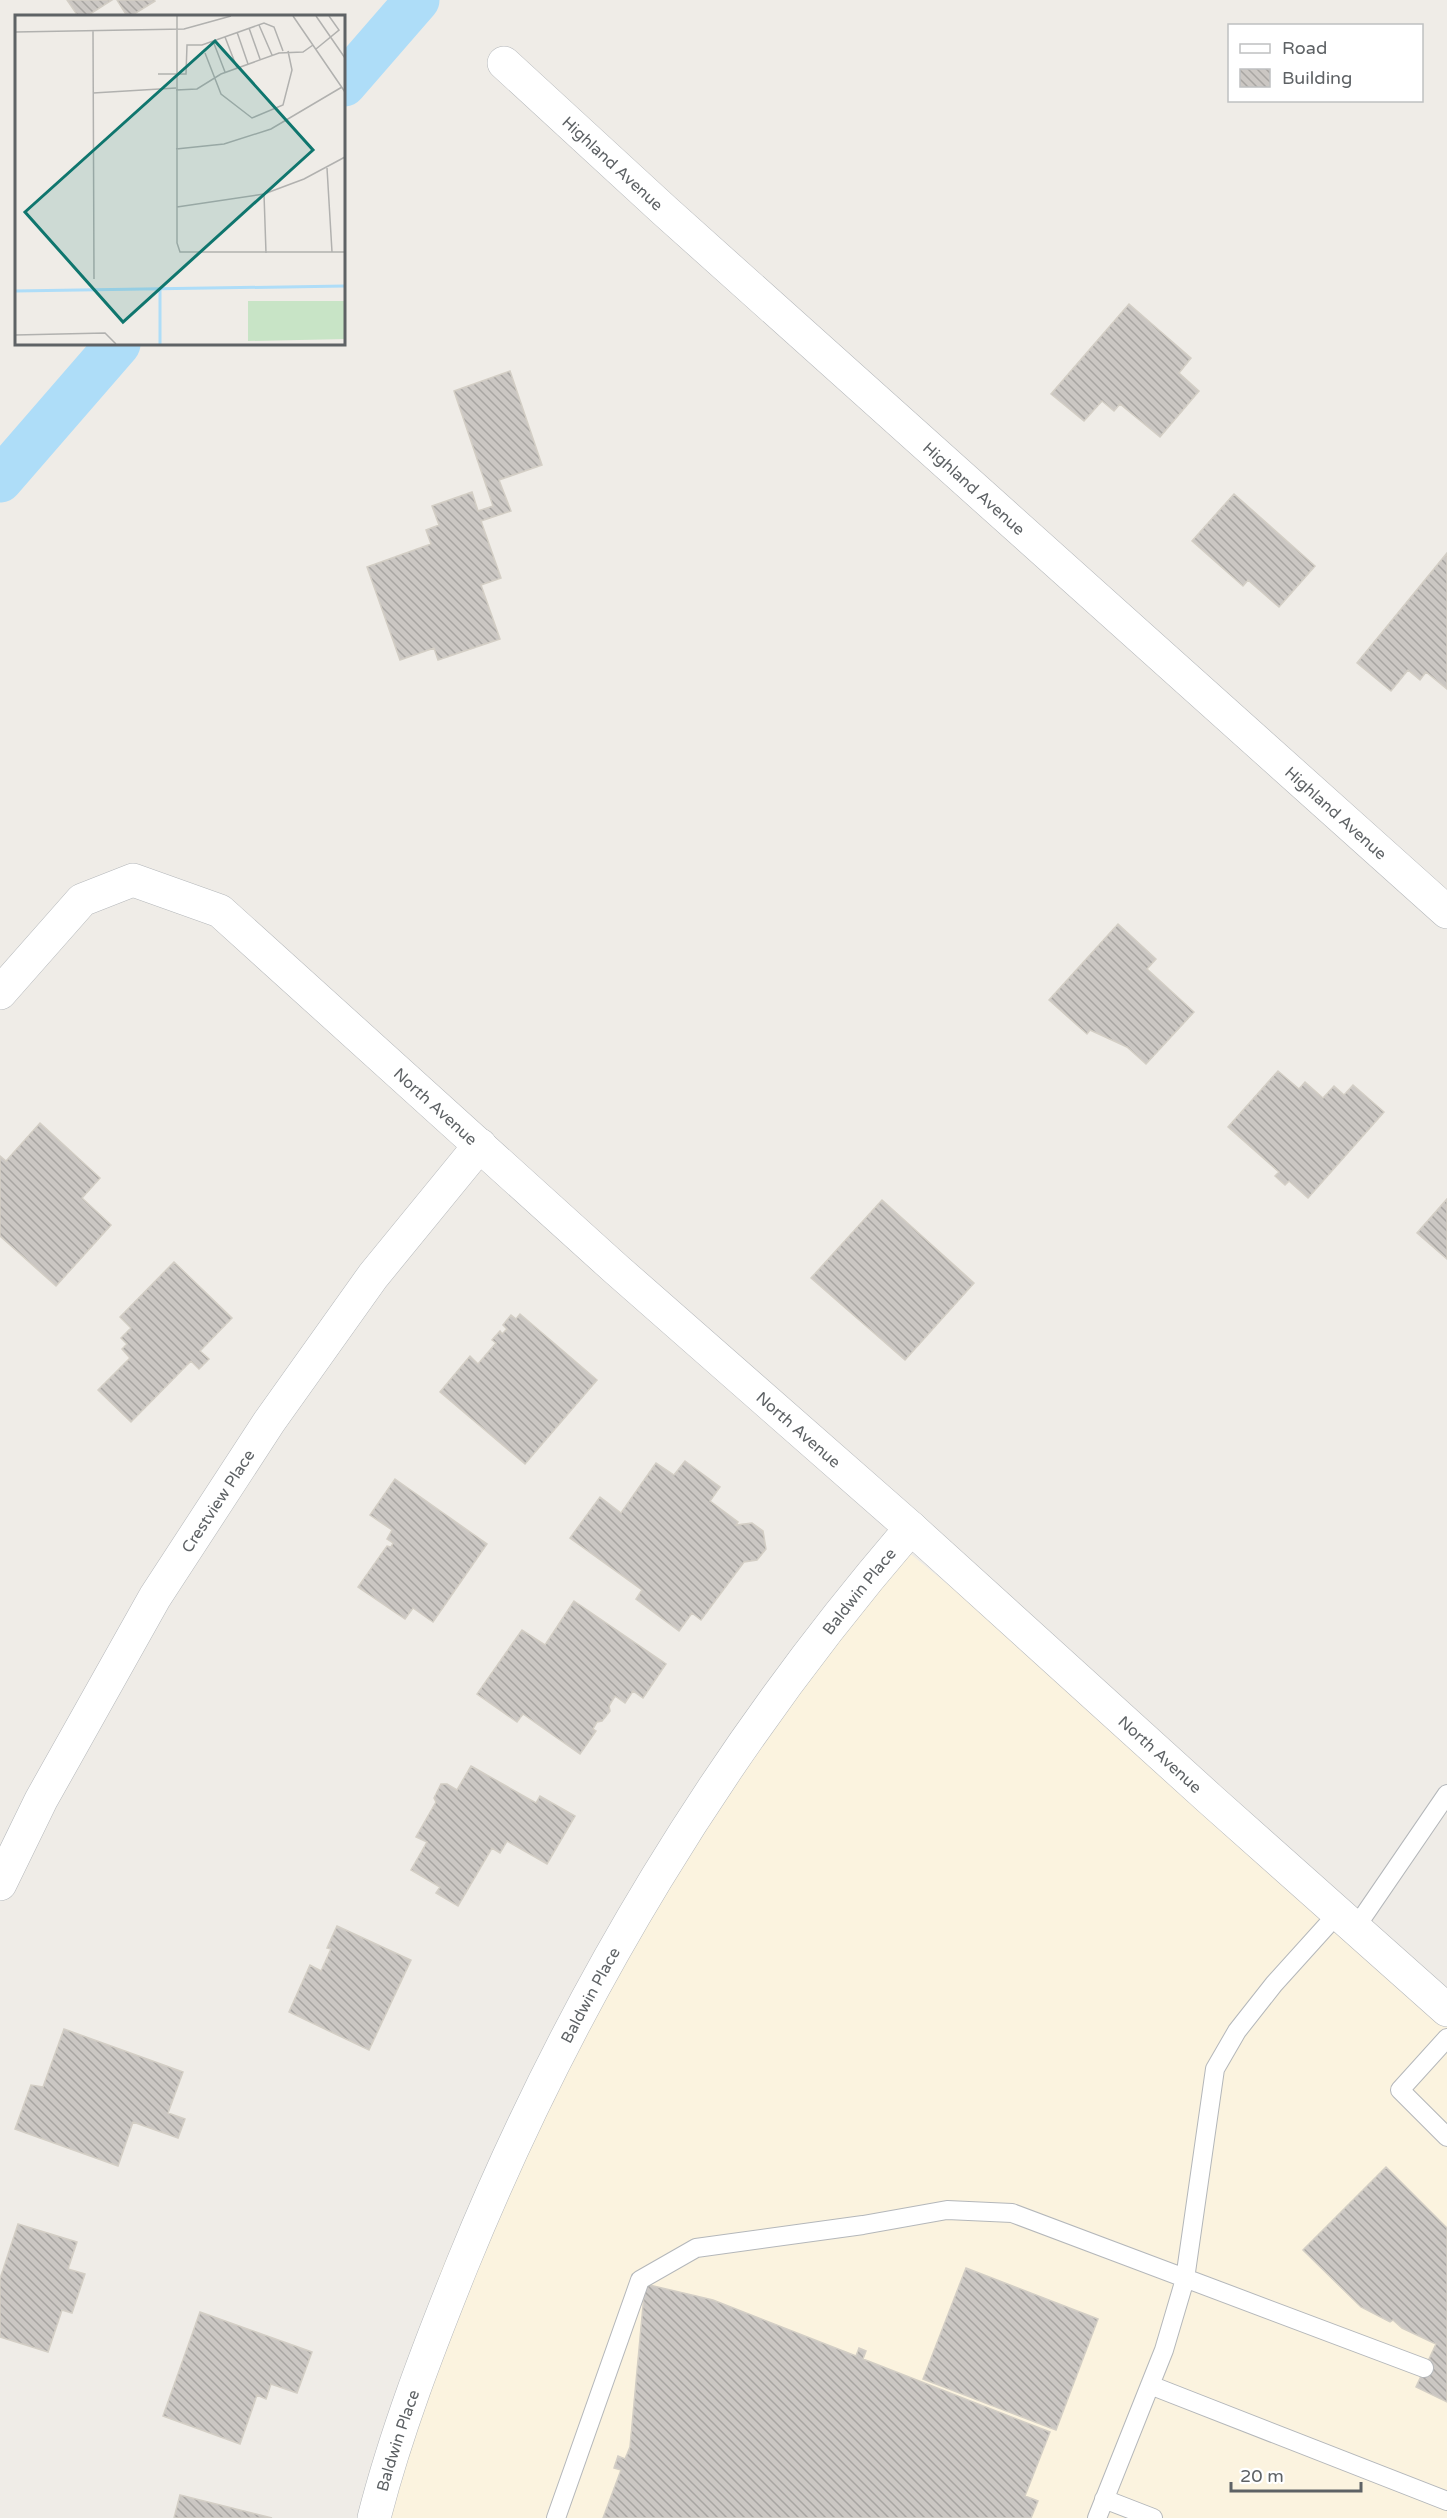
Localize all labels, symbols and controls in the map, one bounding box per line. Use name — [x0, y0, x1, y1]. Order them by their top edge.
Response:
inset map — [15, 15, 345, 345]
legend — [1228, 24, 1423, 102]
text: Road — [1282, 37, 1327, 59]
text: Building — [1282, 67, 1352, 89]
street label: Highland Avenue — [558, 113, 667, 215]
street label: Highland Avenue — [918, 438, 1029, 540]
street label: Highland Avenue — [1280, 762, 1391, 864]
street label: North Avenue — [389, 1064, 481, 1150]
street label: North Avenue — [752, 1388, 844, 1473]
street label: Crestview Place — [178, 1446, 259, 1557]
street label: Baldwin Place — [819, 1544, 901, 1639]
street label: North Avenue — [1114, 1712, 1206, 1798]
street label: Baldwin Place — [557, 1944, 625, 2047]
street label: Baldwin Place — [373, 2387, 424, 2494]
scale bar — [1231, 2455, 1362, 2493]
text: 20 m — [1240, 2465, 1284, 2487]

